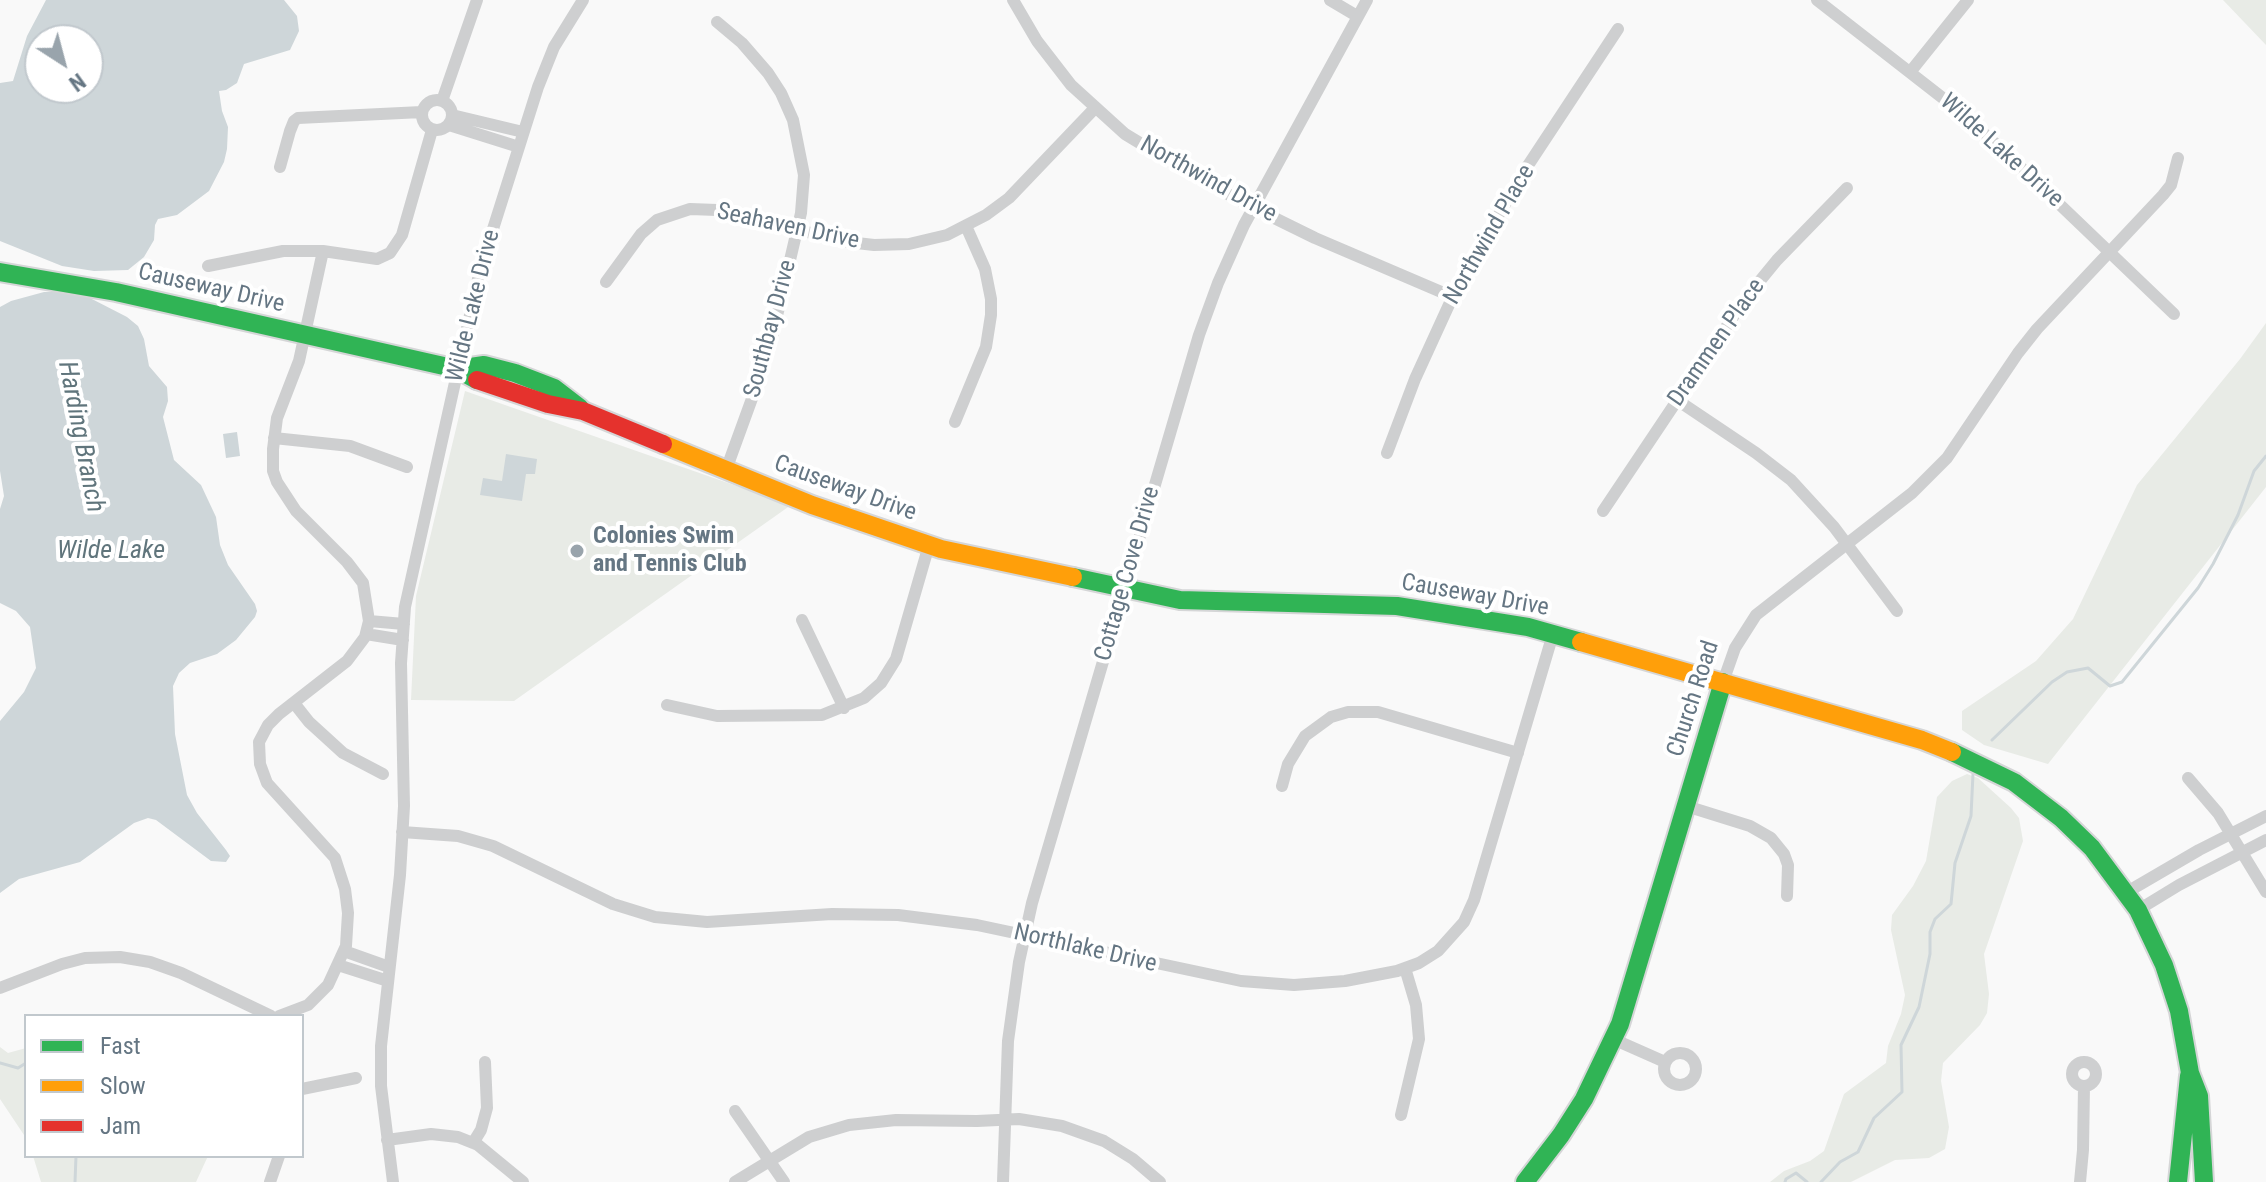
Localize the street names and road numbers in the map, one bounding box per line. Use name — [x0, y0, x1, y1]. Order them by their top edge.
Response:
street label: Wilde Lake Drive — [1933, 88, 2069, 214]
street label: Northwind Drive — [1135, 131, 1281, 229]
street label: Northwind Place — [1438, 160, 1542, 310]
street label: Seahaven Drive — [714, 198, 862, 256]
street label: Wilde Lake Drive — [441, 227, 507, 385]
street label: Southbay Drive — [739, 257, 803, 401]
street label: Causeway Drive — [135, 258, 287, 320]
street label: Drammen Place — [1662, 274, 1772, 412]
street label: Causeway Drive — [770, 450, 920, 528]
street label: Cottage Cove Drive — [1089, 483, 1167, 665]
street label: Causeway Drive — [1399, 569, 1551, 623]
street label: Church Road — [1662, 637, 1726, 761]
street label: Northlake Drive — [1011, 919, 1159, 979]

